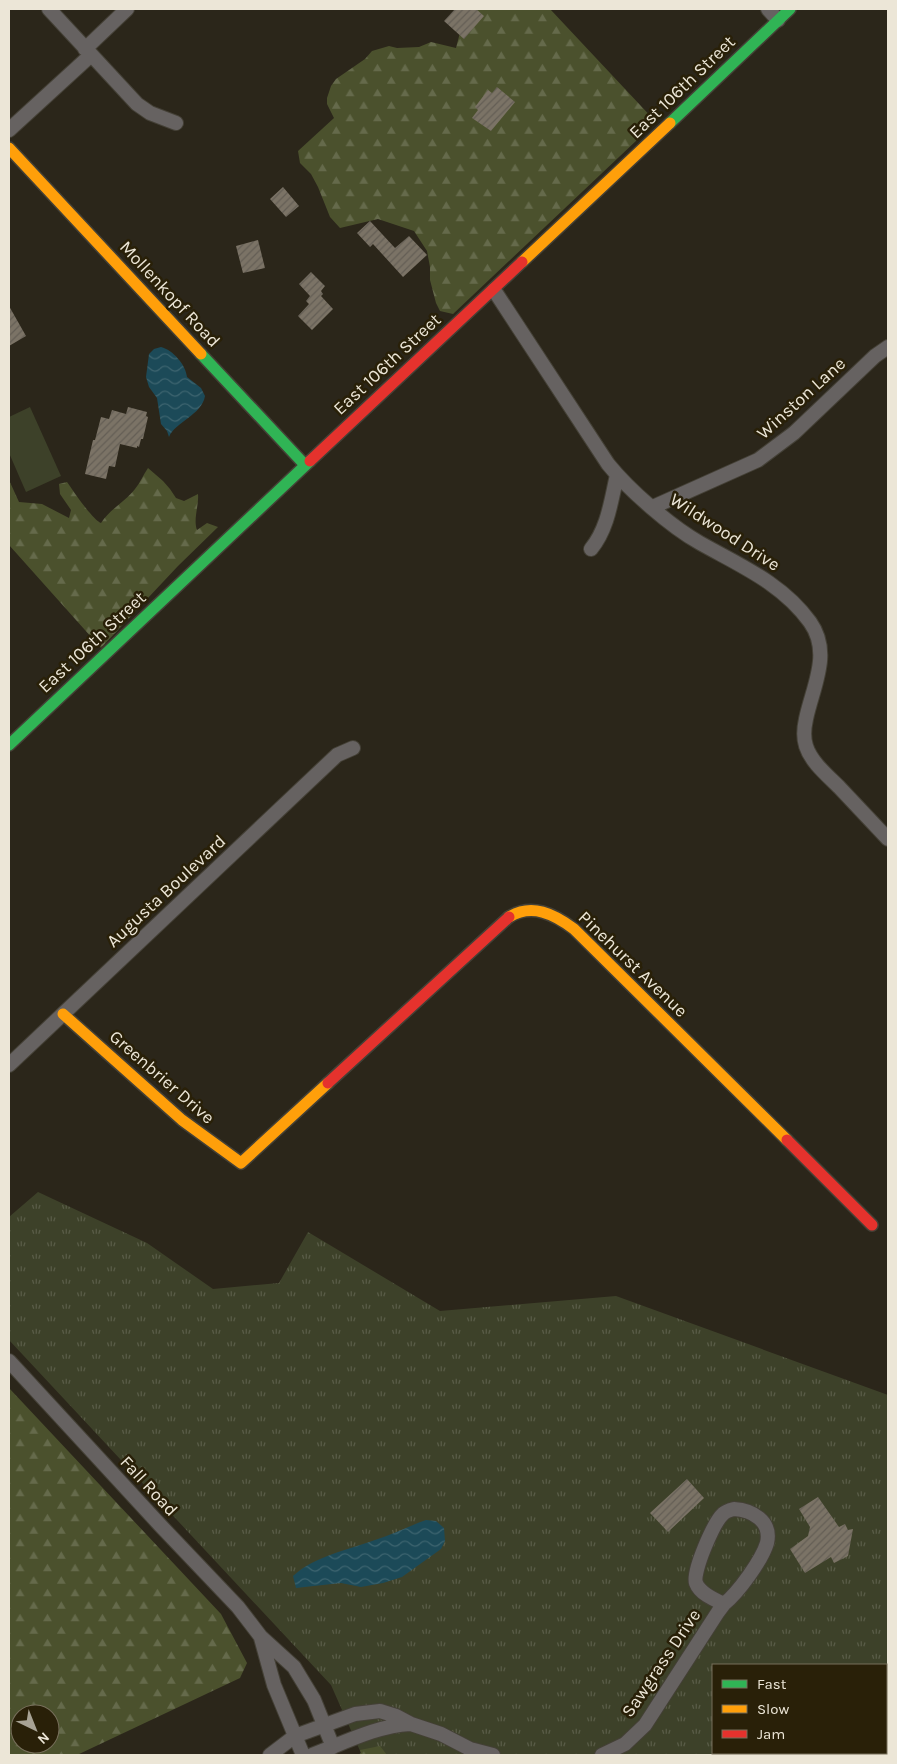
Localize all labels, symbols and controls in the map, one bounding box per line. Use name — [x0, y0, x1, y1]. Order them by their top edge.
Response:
street label: East 106th Street — [624, 31, 740, 143]
street label: Mollenkopf Road — [115, 236, 225, 352]
street label: East 106th Street — [329, 308, 445, 419]
street label: Winston Lane — [752, 352, 850, 444]
street label: Wildwood Drive — [666, 488, 784, 576]
street label: East 106th Street — [34, 586, 150, 697]
street label: Augusta Boulevard — [102, 830, 230, 952]
street label: Pinehurst Avenue — [574, 906, 692, 1022]
street label: Greenbrier Drive — [105, 1025, 219, 1129]
street label: Fall Road — [115, 1451, 183, 1521]
street label: Sawgrass Drive — [617, 1605, 705, 1721]
legend — [712, 1664, 887, 1754]
text: Fast — [757, 1675, 787, 1693]
text: Slow — [757, 1700, 789, 1718]
north arrow — [10, 1704, 60, 1754]
text: Jam — [757, 1725, 785, 1743]
text: N — [34, 1728, 53, 1748]

